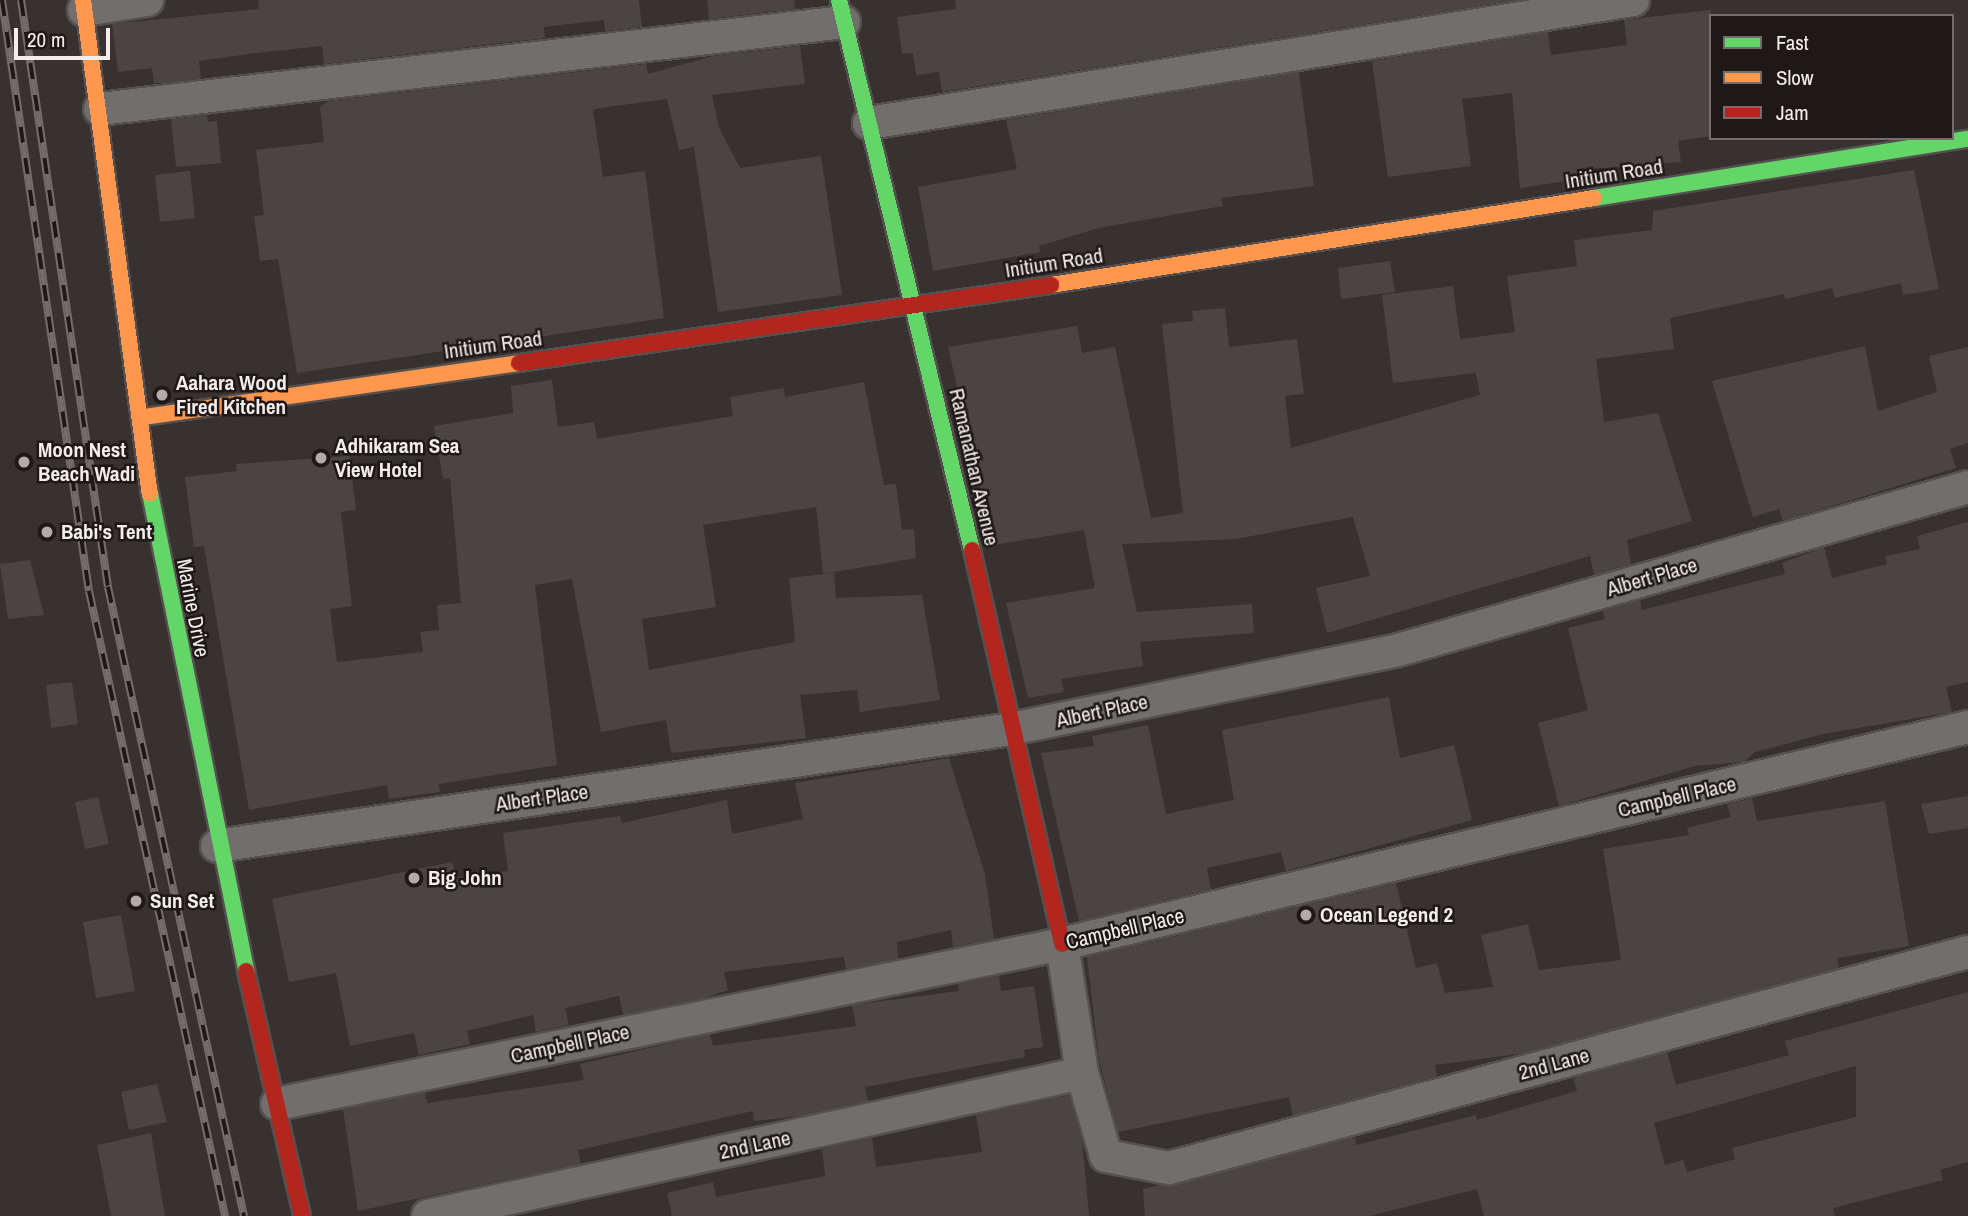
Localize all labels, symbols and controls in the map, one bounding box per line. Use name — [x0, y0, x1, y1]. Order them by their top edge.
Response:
scale bar — [18, 14, 114, 58]
legend — [1709, 14, 1954, 140]
text: 20 m — [27, 25, 65, 54]
text: Fast — [1776, 28, 1809, 57]
text: Slow — [1776, 63, 1813, 92]
text: Jam — [1776, 98, 1809, 127]
street label: Initium Road — [1563, 154, 1665, 194]
street label: Initium Road — [1003, 243, 1105, 283]
street label: Initium Road — [442, 326, 544, 364]
place label: Aahara Wood Fired Kitchen — [176, 370, 287, 420]
street label: Ramanathan Avenue — [944, 385, 1004, 549]
marker: Aahara Wood Fired Kitchen — [154, 387, 170, 403]
place label: Adhikaram Sea View Hotel — [335, 433, 459, 483]
place label: Moon Nest Beach Wadi — [38, 437, 135, 487]
marker: Adhikaram Sea View Hotel — [313, 450, 329, 466]
marker: Moon Nest Beach Wadi — [16, 454, 32, 470]
place label: Babi's Tent — [61, 519, 152, 545]
marker: Babi's Tent — [39, 524, 55, 540]
street label: Albert Place — [1604, 552, 1700, 602]
street label: Marine Drive — [171, 557, 215, 659]
street label: Albert Place — [1054, 689, 1150, 733]
street label: Campbell Place — [1615, 771, 1739, 823]
street label: Albert Place — [494, 779, 590, 817]
place label: Big John — [428, 865, 502, 891]
marker: Big John — [406, 870, 422, 886]
place label: Sun Set — [150, 888, 214, 914]
marker: Sun Set — [128, 893, 144, 909]
place label: Ocean Legend 2 — [1320, 902, 1453, 928]
street label: Campbell Place — [1063, 903, 1187, 955]
marker: Ocean Legend 2 — [1298, 907, 1314, 923]
street label: Campbell Place — [508, 1019, 632, 1069]
street label: 2nd Lane — [1516, 1043, 1592, 1085]
street label: 2nd Lane — [717, 1125, 793, 1165]

